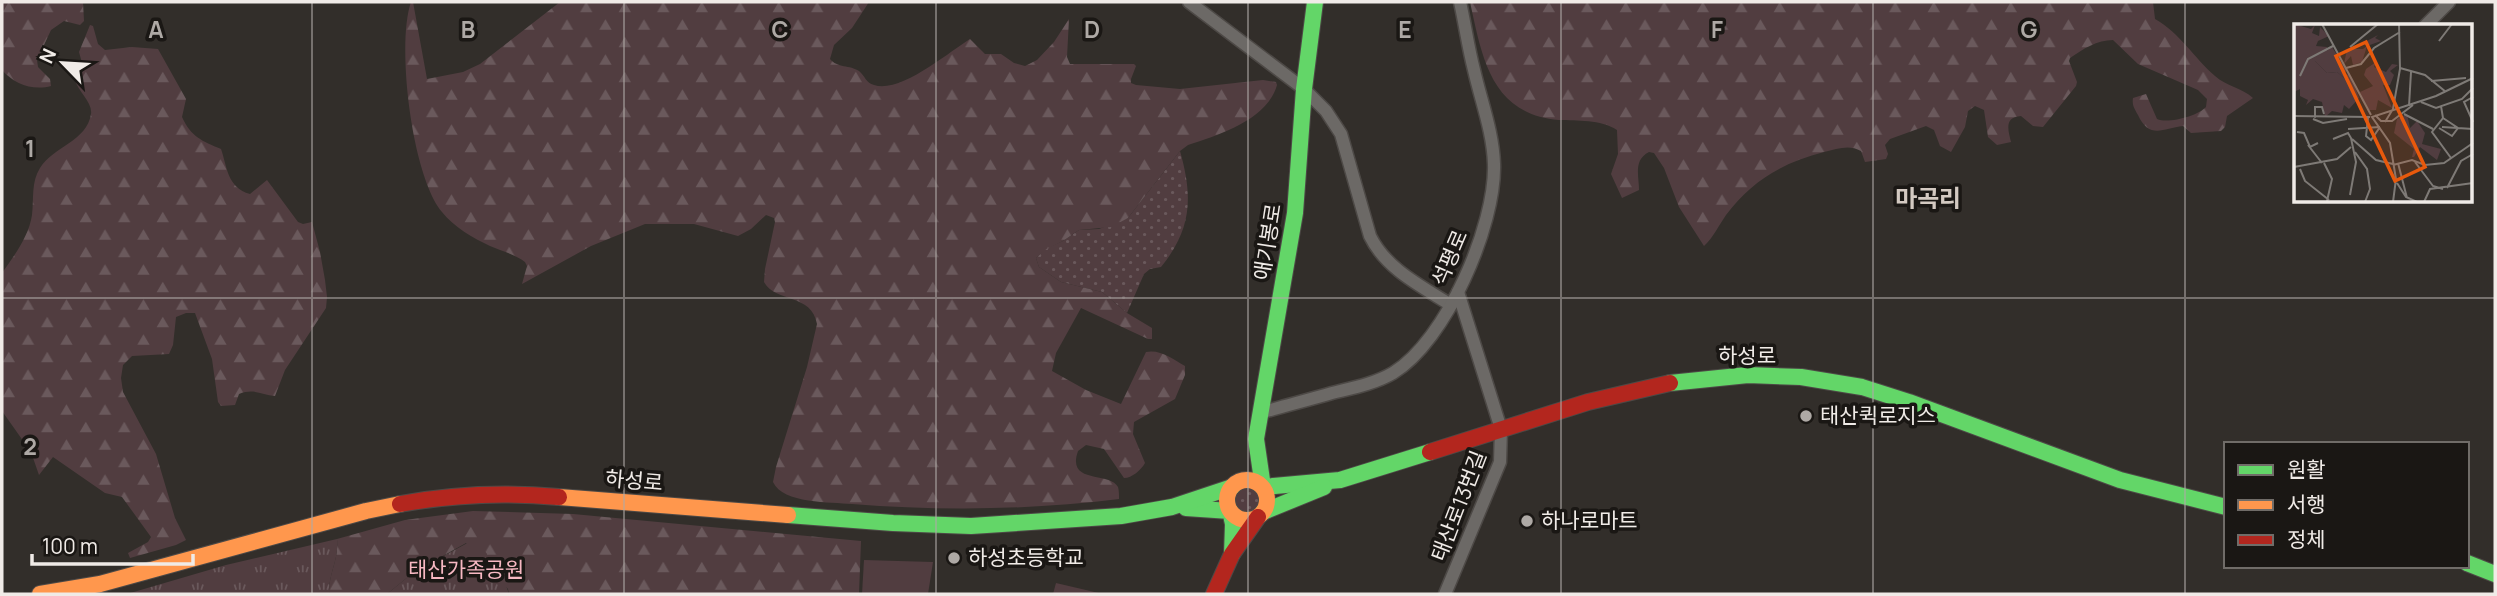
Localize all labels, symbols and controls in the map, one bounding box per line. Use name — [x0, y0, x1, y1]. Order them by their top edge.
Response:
text: A — [148, 13, 164, 45]
text: B — [461, 13, 475, 45]
text: C — [772, 13, 789, 45]
text: D — [1084, 13, 1100, 45]
text: E — [1398, 13, 1412, 45]
text: F — [1711, 13, 1723, 45]
text: G — [2021, 13, 2038, 45]
inset map — [2294, 24, 2472, 203]
north arrow — [28, 28, 98, 98]
text: N — [33, 44, 62, 67]
text: 1 — [25, 132, 35, 164]
district label: 마곡리 — [1895, 181, 1961, 214]
street label: 애기봉로 — [1247, 201, 1287, 282]
street label: 석평로 — [1425, 225, 1473, 290]
street label: 하성로 — [1718, 341, 1776, 369]
place label: 태산퀵로지스 — [1820, 401, 1936, 429]
marker: 태산퀵로지스 — [1798, 408, 1814, 424]
text: 2 — [23, 430, 37, 462]
legend — [2224, 442, 2469, 568]
street label: 태산로13번길 — [1424, 446, 1492, 565]
text: 원활 — [2287, 455, 2326, 483]
street label: 하성로 — [604, 464, 664, 496]
text: 서행 — [2287, 490, 2326, 518]
place label: 하나로마트 — [1541, 506, 1638, 534]
marker: 하나로마트 — [1519, 513, 1535, 529]
scale bar — [32, 522, 192, 566]
text: 정체 — [2287, 525, 2326, 553]
text: 100 m — [42, 532, 98, 560]
place label: 하성초등학교 — [968, 543, 1084, 571]
marker: 하성초등학교 — [946, 550, 962, 566]
park label: 태산가족공원 — [408, 555, 524, 583]

